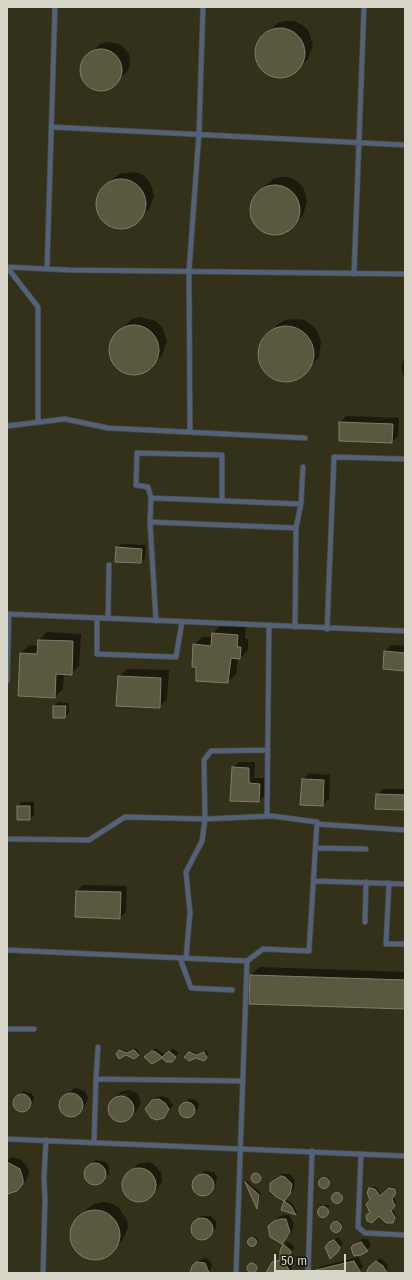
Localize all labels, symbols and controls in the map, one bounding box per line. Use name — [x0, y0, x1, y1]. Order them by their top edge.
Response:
scale bar — [276, 1246, 348, 1272]
text: 50 m — [281, 1254, 307, 1268]

